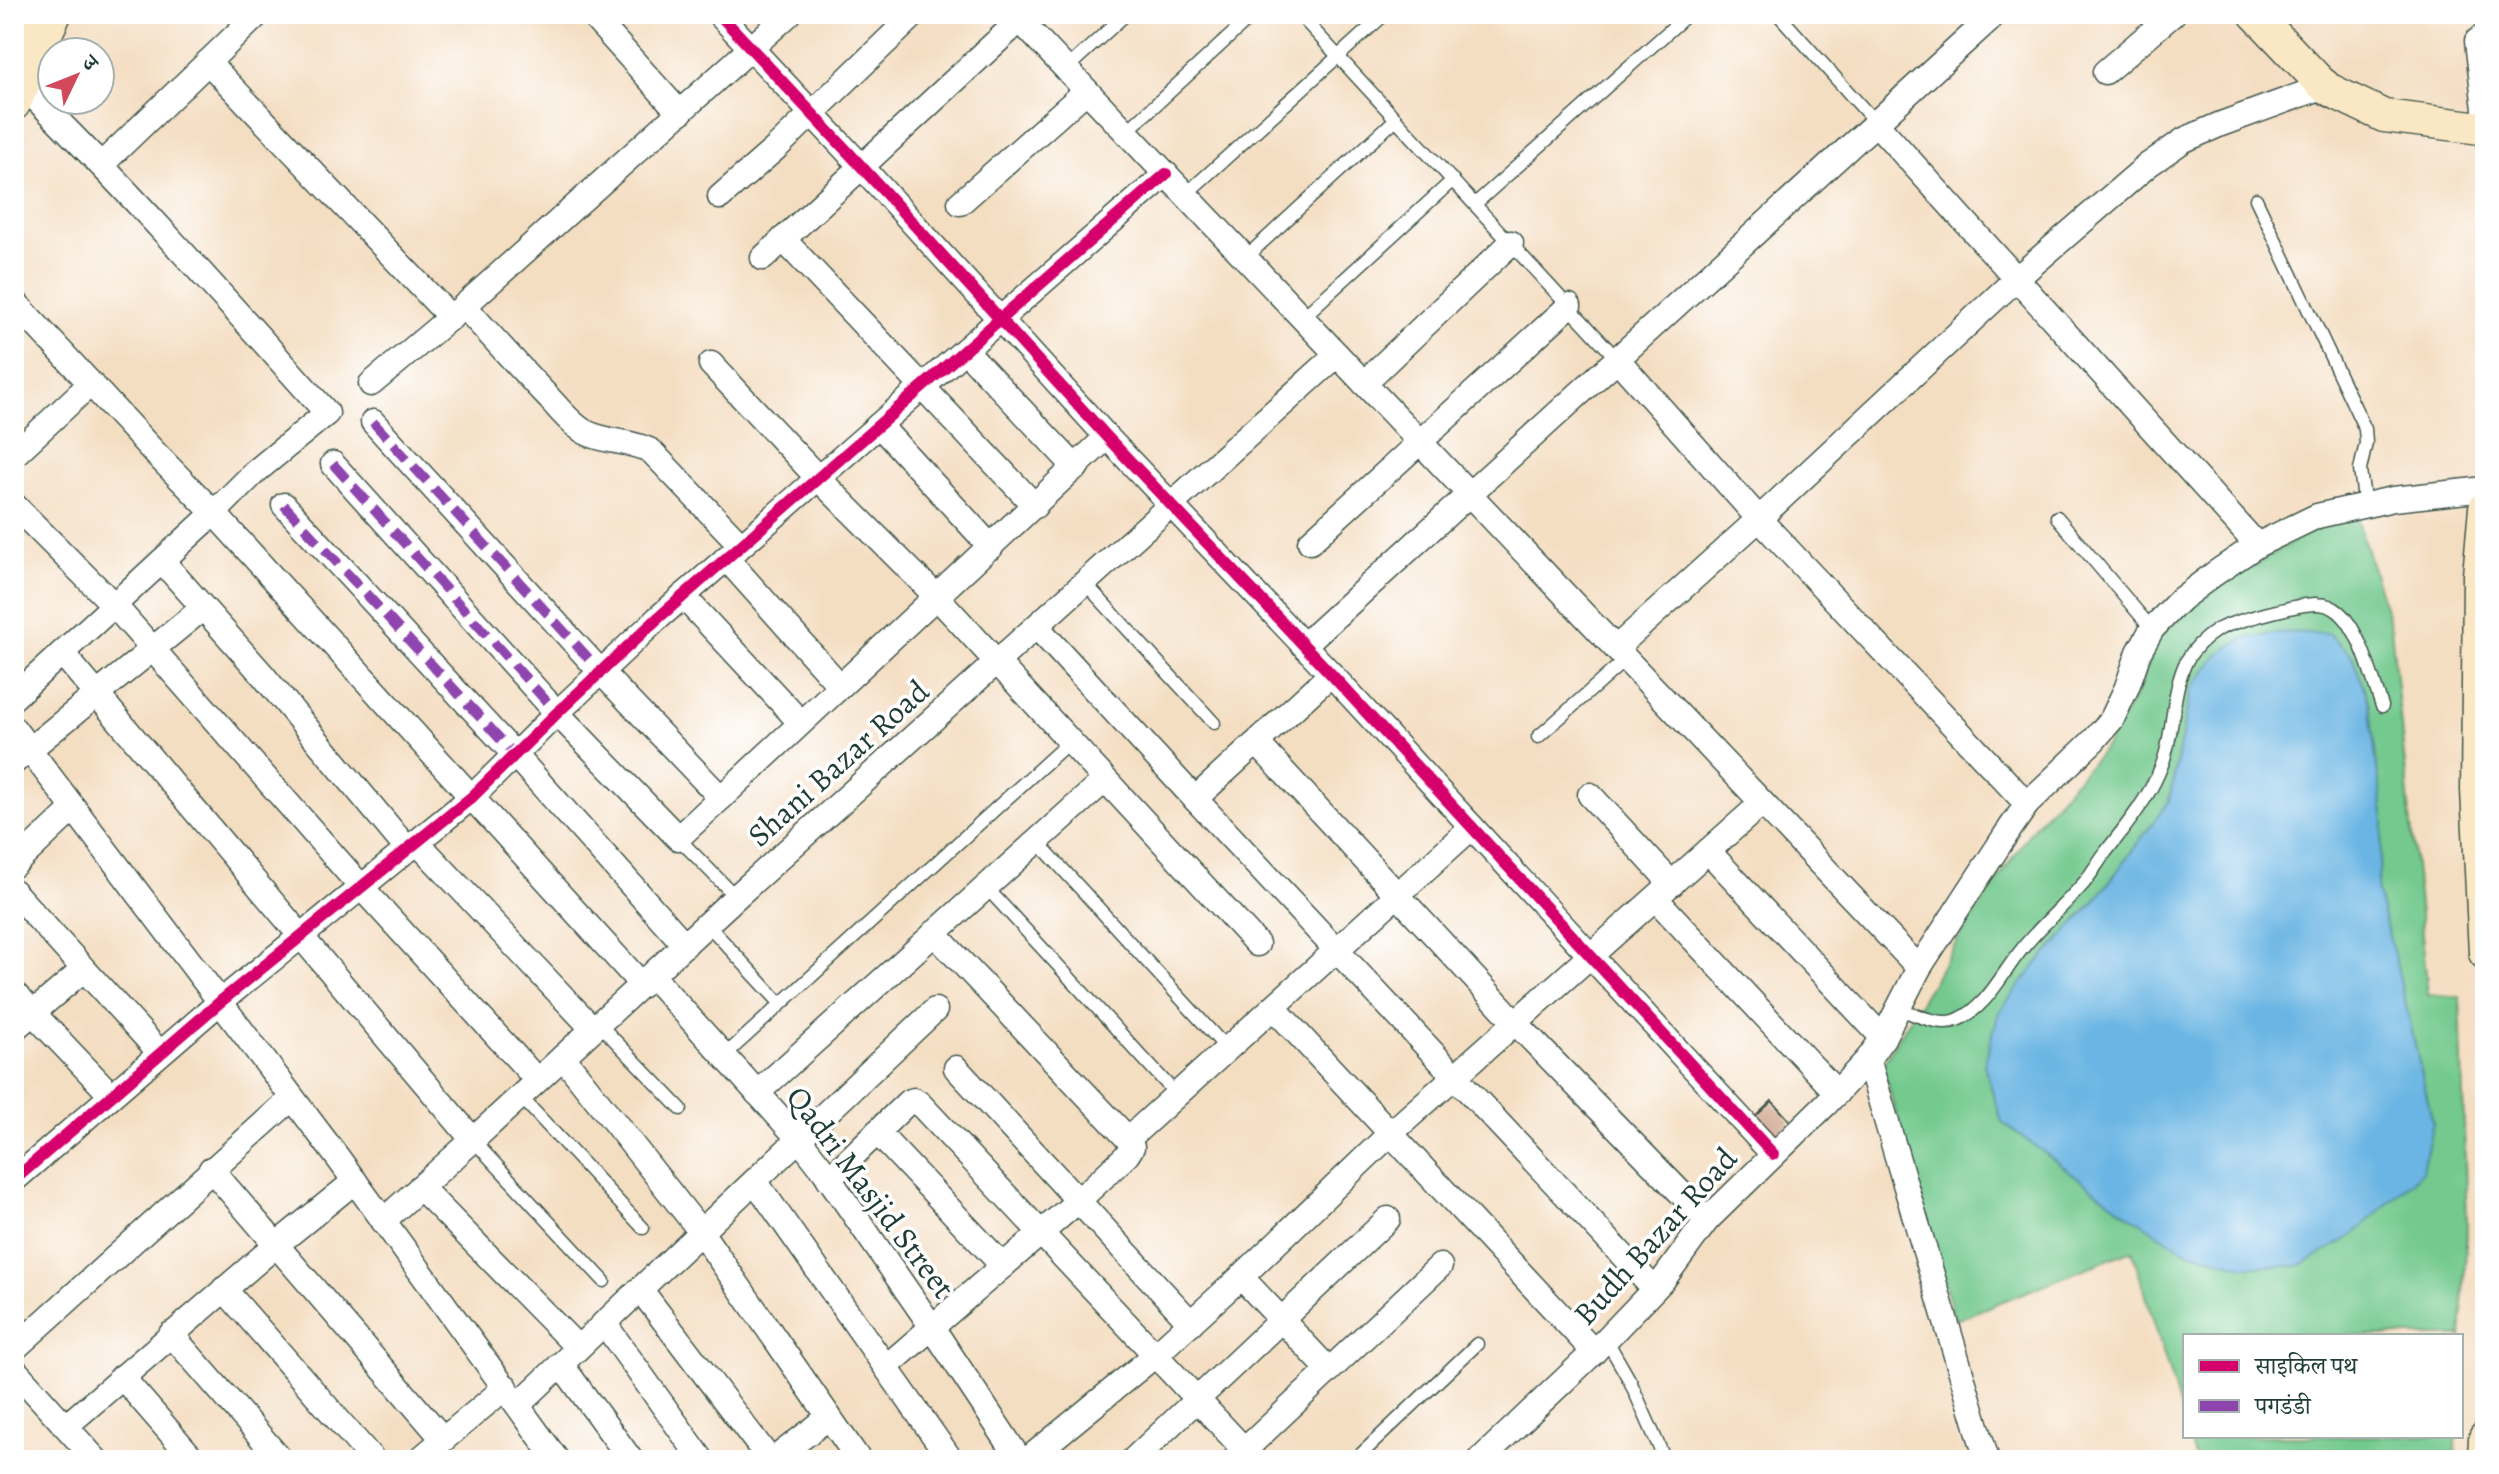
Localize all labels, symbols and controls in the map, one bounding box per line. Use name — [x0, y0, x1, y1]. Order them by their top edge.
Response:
north arrow — [36, 36, 116, 116]
text: उ — [74, 47, 106, 79]
street label: Shani Bazar Road — [738, 669, 939, 856]
street label: Qadri Masjid Street — [776, 1077, 966, 1307]
street label: Budh Bazar Road — [1563, 1137, 1747, 1335]
legend — [2183, 1334, 2463, 1438]
text: साइकिल पथ — [2254, 1350, 2358, 1382]
text: पगडंडी — [2254, 1390, 2312, 1422]

